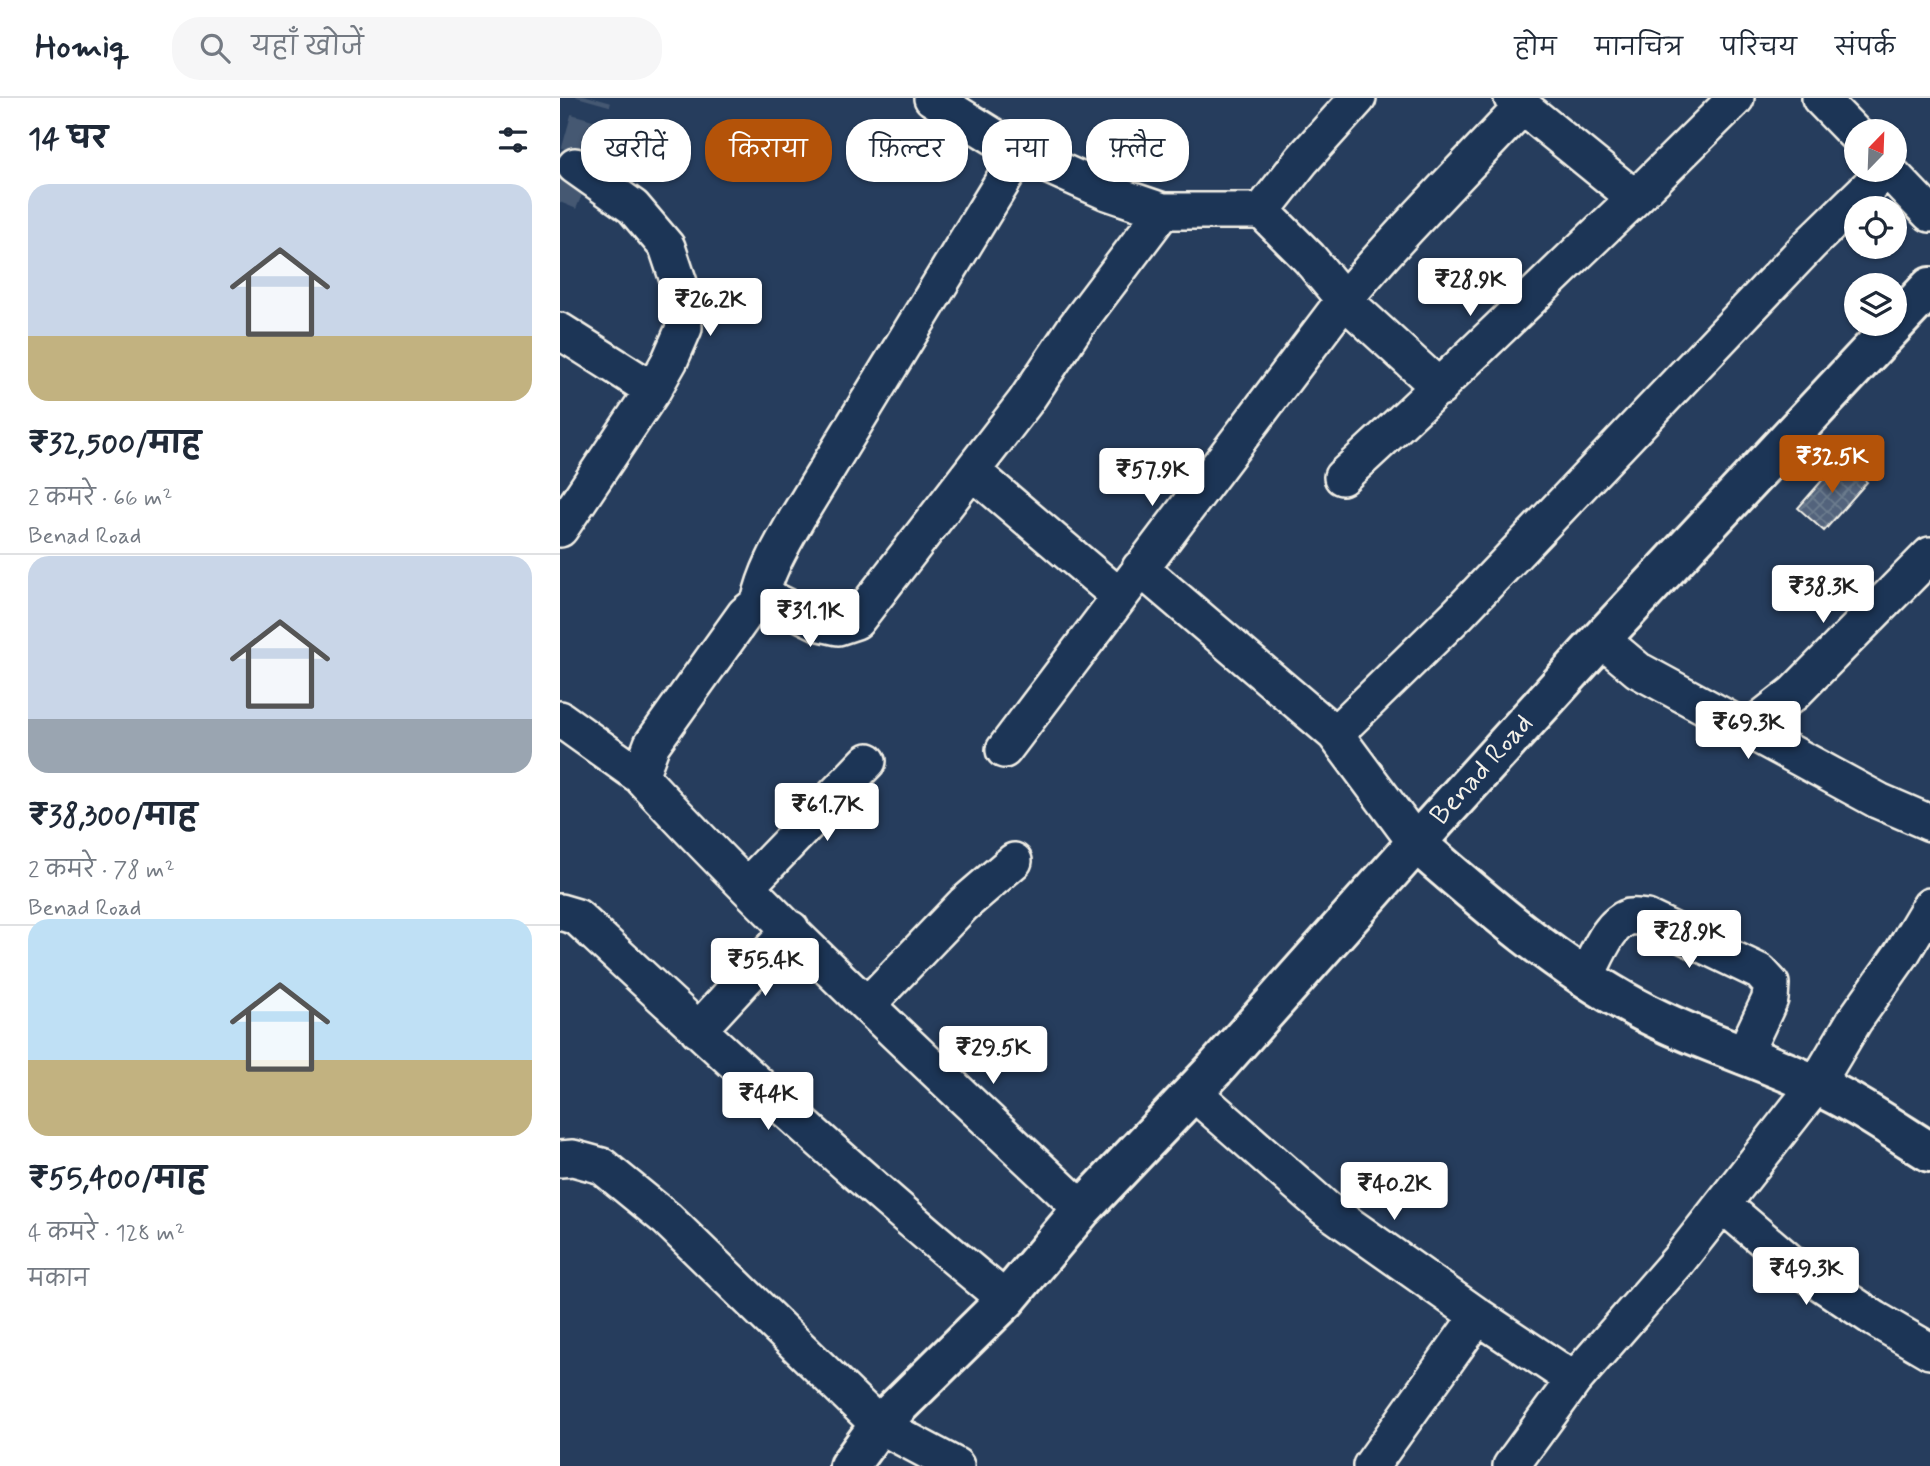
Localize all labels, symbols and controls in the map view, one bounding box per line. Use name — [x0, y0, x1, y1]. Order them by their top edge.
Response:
search box — [172, 17, 662, 80]
text: Homiq — [35, 26, 130, 70]
icon: search — [196, 29, 234, 67]
text: यहाँ खोजें — [252, 31, 364, 65]
text: होम — [1514, 33, 1557, 64]
text: मानचित्र — [1595, 33, 1683, 64]
text: परिचय — [1721, 33, 1797, 64]
text: संपर्क — [1835, 33, 1895, 64]
chip: खरीदें — [581, 119, 691, 182]
chip: किराया — [705, 119, 832, 182]
chip: फ़िल्टर — [846, 119, 968, 182]
chip: नया — [982, 119, 1072, 182]
chip: फ़्लैट — [1086, 119, 1189, 182]
north arrow — [1844, 119, 1908, 182]
map controls — [1844, 119, 1907, 336]
text: 14 घर — [28, 120, 108, 159]
icon: filters — [494, 121, 532, 159]
button: locate — [1844, 196, 1907, 259]
icon: home — [217, 229, 343, 355]
pin: ₹28.9K — [1413, 258, 1527, 318]
text: ₹28.9K — [1434, 266, 1506, 296]
button: layers — [1844, 273, 1907, 336]
pin: ₹26.2K — [653, 278, 767, 338]
text: ₹26.2K — [674, 286, 746, 316]
text: ₹32,500/माह — [28, 425, 201, 464]
pin: ₹32.5K — [1775, 436, 1889, 495]
text: ₹32.5K — [1795, 443, 1869, 473]
pin: ₹57.9K — [1095, 448, 1209, 508]
text: ₹57.9K — [1115, 456, 1189, 486]
text: 2 कमरे · 66 m² — [28, 484, 173, 514]
text: Benad Road — [28, 522, 141, 552]
pin: ₹38.3K — [1766, 566, 1880, 625]
text: ₹38.3K — [1788, 573, 1858, 603]
pin: ₹31.1K — [753, 589, 867, 649]
text: ₹31.1K — [776, 597, 844, 627]
icon: home — [217, 601, 343, 727]
pin: ₹69.3K — [1691, 702, 1805, 761]
street label: Benad Road — [1422, 706, 1542, 834]
text: ₹69.3K — [1712, 709, 1784, 739]
pin: ₹61.7K — [770, 784, 884, 843]
text: ₹61.7K — [791, 791, 863, 821]
text: ₹38,300/माह — [28, 797, 197, 836]
text: 2 कमरे · 78 m² — [28, 856, 175, 886]
text: Benad Road — [28, 894, 141, 924]
pin: ₹28.9K — [1632, 910, 1746, 970]
text: ₹28.9K — [1653, 918, 1725, 948]
pin: ₹55.4K — [708, 939, 822, 998]
text: ₹55.4K — [727, 946, 803, 976]
icon: home — [217, 964, 343, 1090]
pin: ₹29.5K — [936, 1026, 1050, 1086]
text: ₹29.5K — [955, 1034, 1031, 1064]
pin: ₹44K — [727, 1072, 809, 1132]
text: ₹44K — [738, 1080, 798, 1110]
text: ₹55,400/माह — [28, 1160, 206, 1199]
pin: ₹40.2K — [1337, 1162, 1451, 1222]
text: ₹40.2K — [1357, 1170, 1431, 1200]
text: 4 कमरे · 128 m² — [28, 1219, 185, 1249]
pin: ₹49.3K — [1749, 1248, 1863, 1307]
text: ₹49.3K — [1769, 1255, 1843, 1285]
text: मकान — [28, 1265, 89, 1295]

